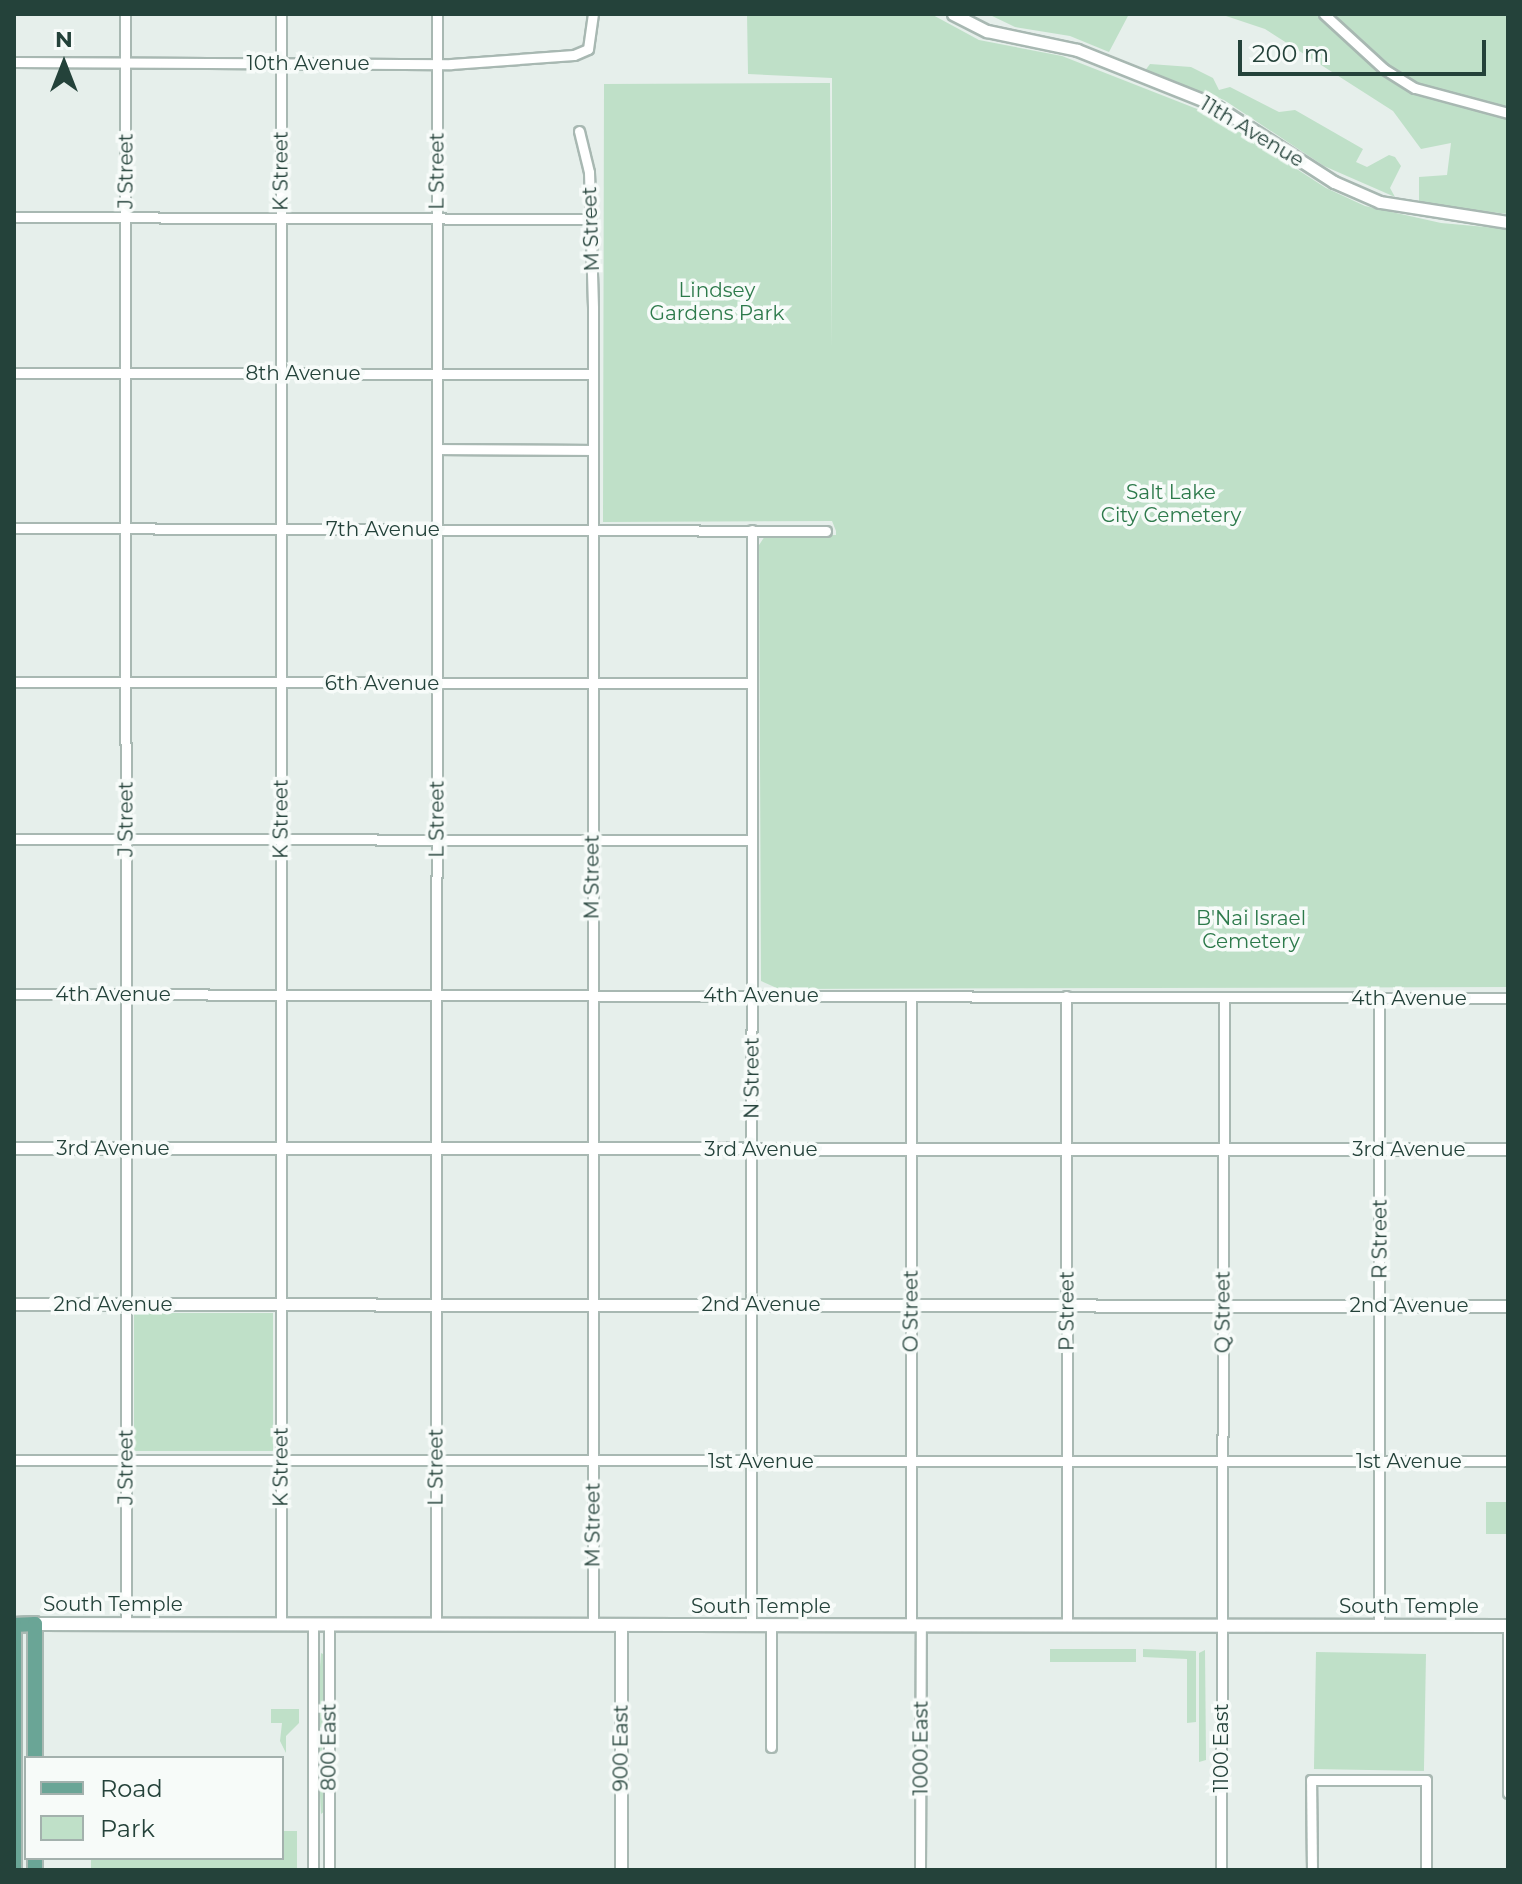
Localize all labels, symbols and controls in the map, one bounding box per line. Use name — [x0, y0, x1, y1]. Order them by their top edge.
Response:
north arrow — [24, 24, 104, 104]
scale bar — [1242, 24, 1490, 74]
text: N — [55, 26, 73, 53]
text: 200 m — [1252, 39, 1329, 68]
street label: 10th Avenue — [246, 51, 370, 75]
street label: 11th Avenue — [1196, 92, 1308, 172]
street label: K Street — [269, 131, 293, 211]
street label: L Street — [425, 132, 449, 210]
street label: J Street — [114, 133, 138, 209]
street label: M Street — [578, 186, 604, 272]
park label: Lindsey Gardens Park — [650, 279, 784, 326]
street label: 8th Avenue — [245, 361, 361, 385]
park label: Salt Lake City Cemetery — [1101, 480, 1241, 527]
street label: 7th Avenue — [326, 517, 440, 541]
street label: 6th Avenue — [325, 671, 439, 695]
street label: K Street — [269, 779, 293, 859]
street label: L Street — [425, 780, 449, 858]
street label: J Street — [114, 781, 138, 857]
street label: M Street — [580, 835, 604, 919]
park label: B'Nai Israel Cemetery — [1196, 907, 1306, 954]
street label: 4th Avenue — [55, 982, 171, 1006]
street label: 4th Avenue — [703, 983, 819, 1007]
street label: 4th Avenue — [1351, 986, 1467, 1010]
street label: N Street — [740, 1037, 764, 1119]
street label: 3rd Avenue — [56, 1136, 170, 1160]
street label: 3rd Avenue — [704, 1137, 818, 1161]
street label: 3rd Avenue — [1352, 1137, 1466, 1161]
street label: R Street — [1368, 1199, 1392, 1279]
street label: O Street — [899, 1270, 923, 1352]
street label: P Street — [1055, 1271, 1079, 1351]
street label: Q Street — [1211, 1271, 1235, 1353]
street label: 2nd Avenue — [53, 1292, 173, 1316]
street label: 2nd Avenue — [701, 1292, 821, 1316]
street label: 2nd Avenue — [1349, 1293, 1469, 1317]
street label: K Street — [269, 1427, 293, 1507]
street label: L Street — [424, 1428, 448, 1506]
street label: J Street — [114, 1429, 138, 1505]
street label: 1st Avenue — [708, 1449, 814, 1473]
street label: 1st Avenue — [1356, 1449, 1462, 1473]
street label: M Street — [581, 1483, 605, 1567]
street label: South Temple — [43, 1592, 183, 1616]
street label: South Temple — [691, 1594, 831, 1618]
street label: South Temple — [1339, 1594, 1479, 1618]
street label: 1000 East — [909, 1700, 933, 1796]
street label: 800 East — [317, 1703, 341, 1791]
street label: 1100 East — [1209, 1703, 1233, 1793]
street label: 900 East — [609, 1705, 633, 1791]
legend — [24, 1756, 284, 1860]
text: Road — [100, 1774, 163, 1803]
text: Park — [100, 1814, 155, 1843]

